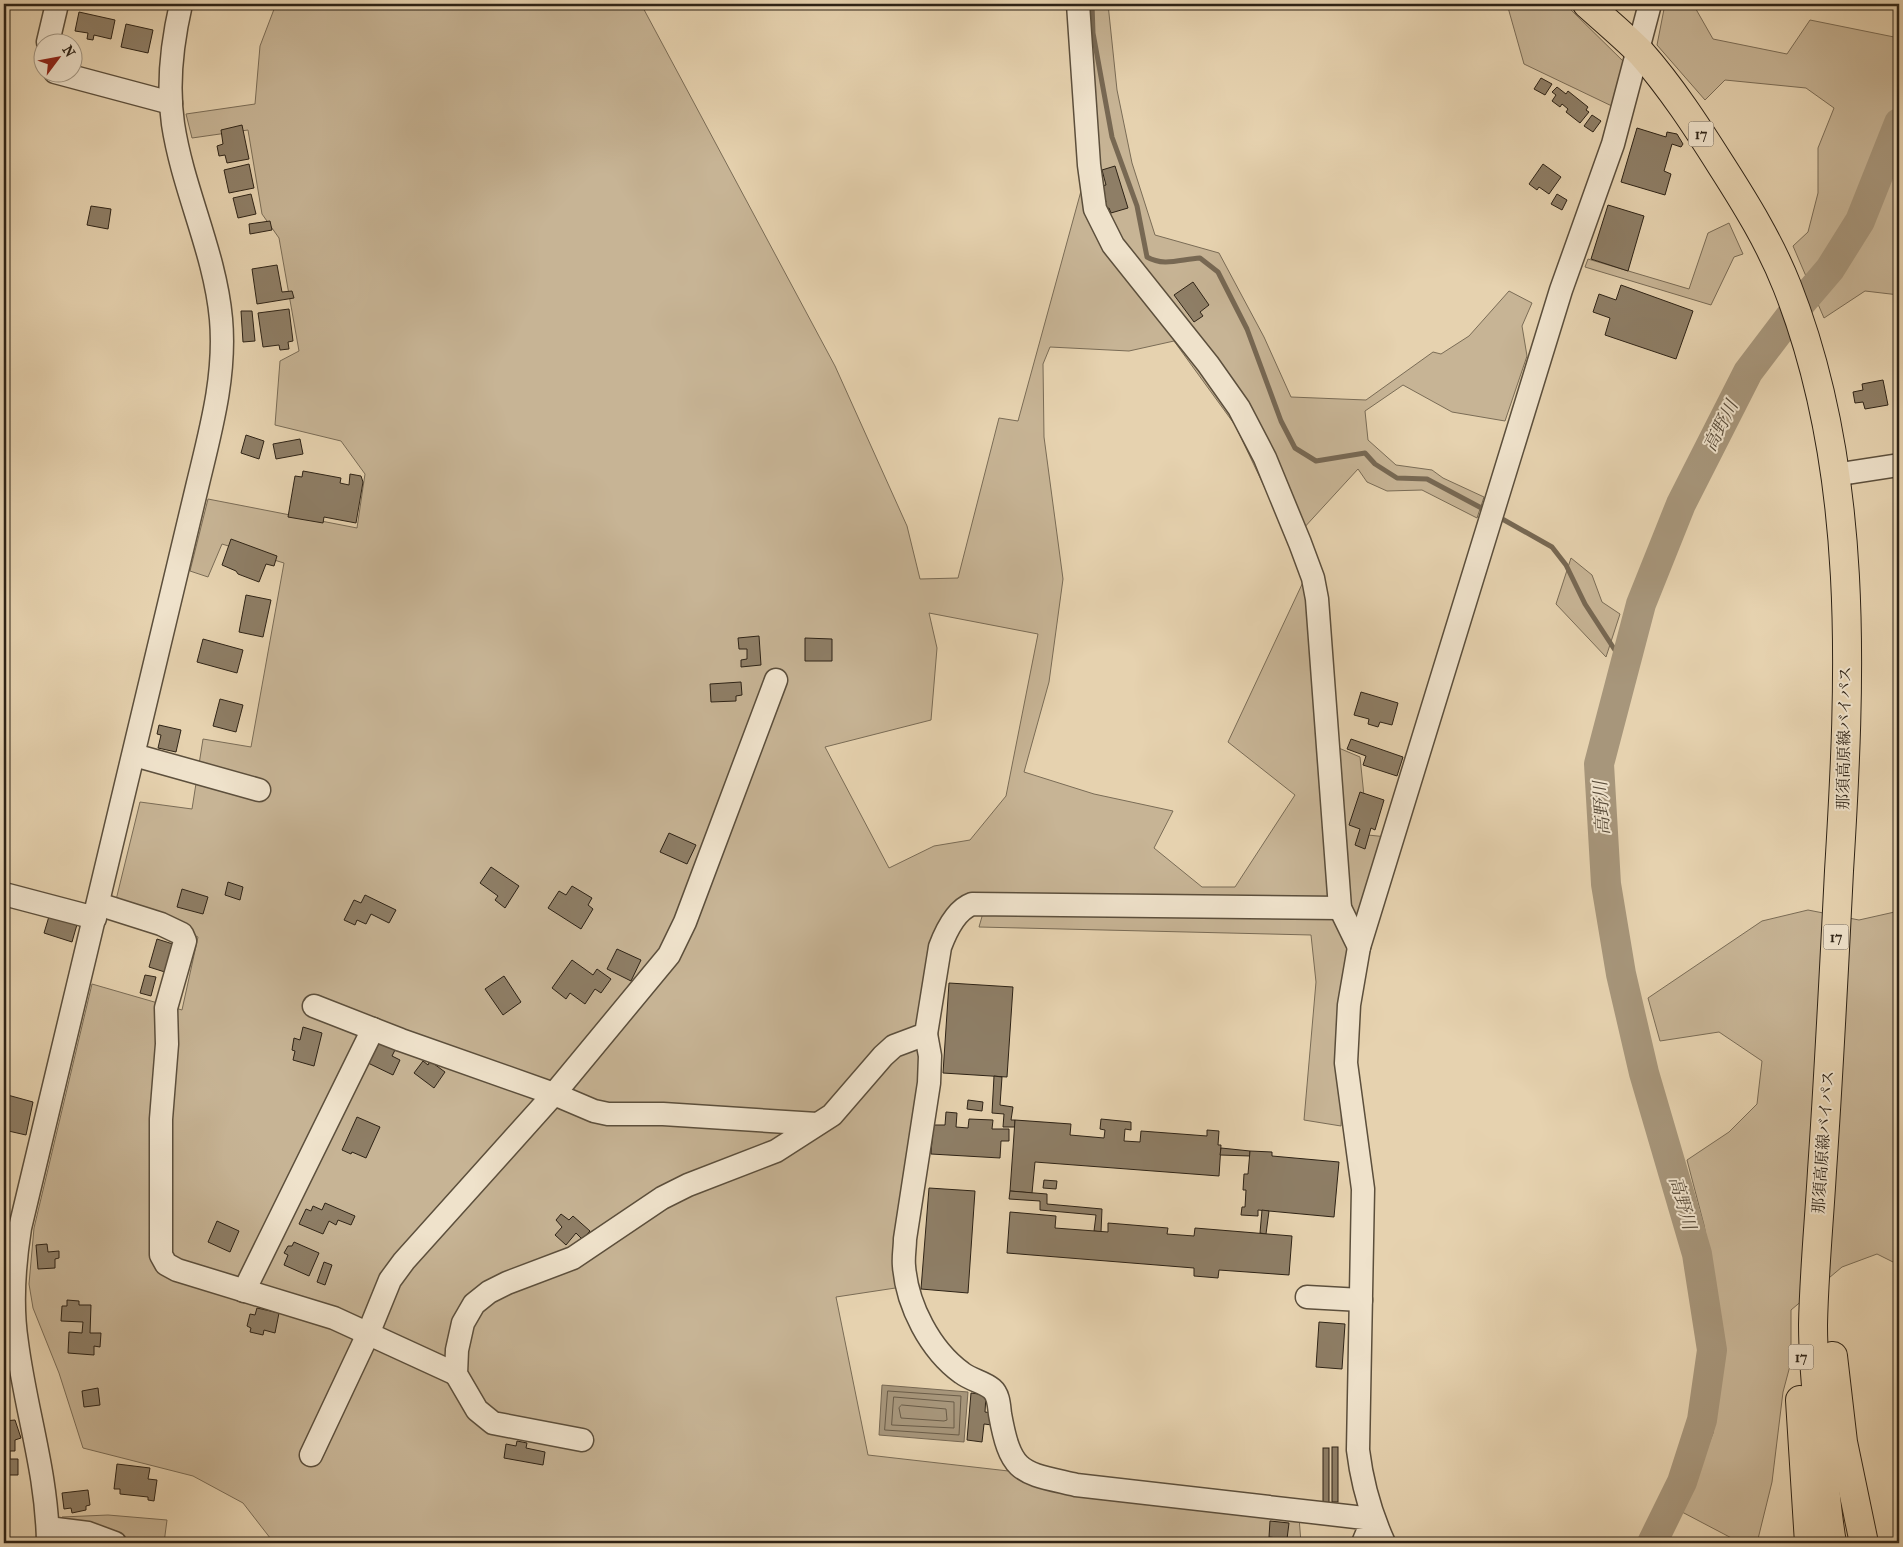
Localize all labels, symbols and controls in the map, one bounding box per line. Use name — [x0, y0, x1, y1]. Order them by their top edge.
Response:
north arrow — [32, 32, 82, 82]
text: N — [59, 42, 79, 61]
road number: 17 — [1688, 122, 1714, 146]
water label: 高野川 — [1699, 395, 1744, 455]
street label: 那須高原線バイパス — [1833, 666, 1855, 810]
water label: 高野川 — [1590, 778, 1614, 836]
road number: 17 — [1824, 924, 1848, 950]
street label: 那須高原線バイパス — [1809, 1070, 1837, 1214]
water label: 高野川 — [1664, 1174, 1700, 1234]
road number: 17 — [1788, 1344, 1814, 1370]

